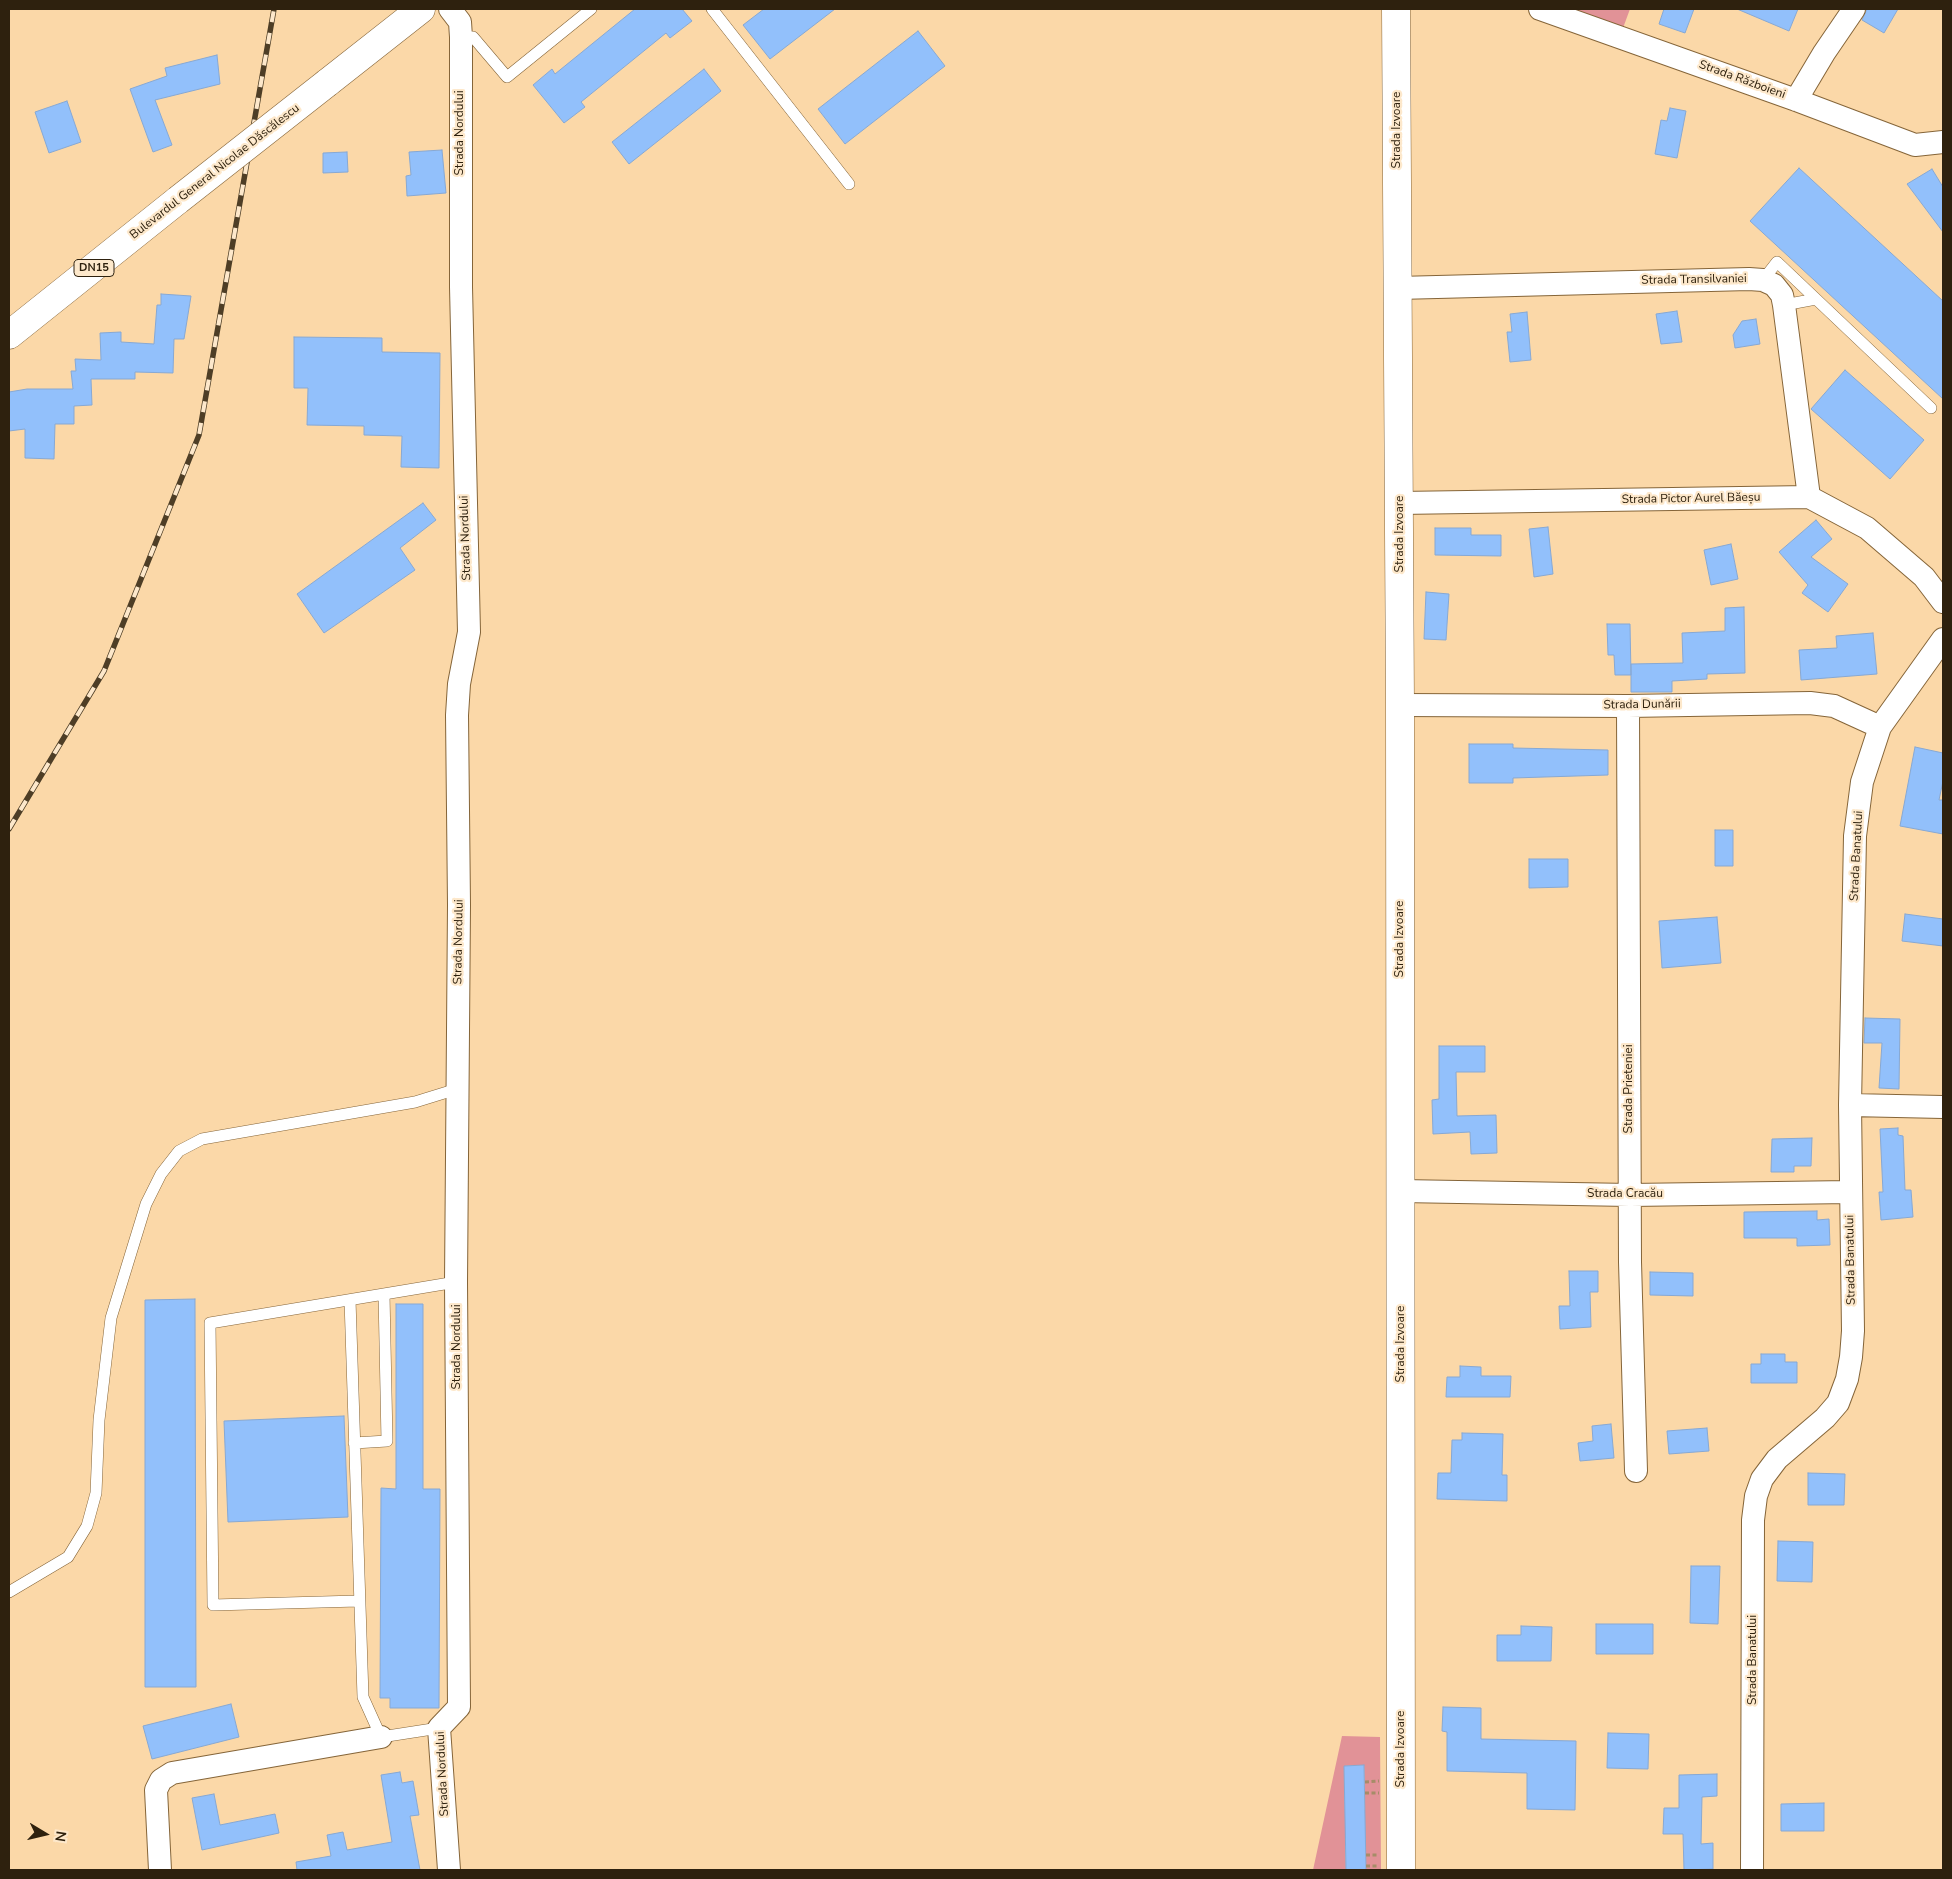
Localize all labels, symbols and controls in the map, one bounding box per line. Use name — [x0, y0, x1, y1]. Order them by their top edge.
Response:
street label: Strada Războieni — [1697, 58, 1787, 102]
street label: Strada Nordului — [453, 90, 467, 176]
street label: Strada Izvoare — [1390, 92, 1404, 168]
street label: Bulevardul General Nicolae Dăscălescu — [127, 101, 303, 243]
road number: DN15 — [74, 260, 114, 276]
street label: Strada Transilvaniei — [1641, 272, 1747, 288]
street label: Strada Pictor Aurel Băeșu — [1621, 491, 1761, 507]
street label: Strada Nordului — [457, 495, 475, 581]
street label: Strada Izvoare — [1393, 496, 1407, 572]
street label: Strada Dunării — [1603, 697, 1681, 713]
street label: Strada Banatului — [1847, 811, 1867, 901]
street label: Strada Nordului — [451, 899, 467, 985]
street label: Strada Izvoare — [1393, 901, 1407, 977]
street label: Strada Prieteniei — [1622, 1045, 1636, 1133]
street label: Strada Cracău — [1587, 1187, 1663, 1201]
street label: Strada Banatului — [1843, 1215, 1859, 1305]
street label: Strada Nordului — [450, 1304, 464, 1390]
street label: Strada Izvoare — [1394, 1306, 1408, 1382]
street label: Strada Banatului — [1746, 1615, 1760, 1705]
street label: Strada Izvoare — [1394, 1711, 1408, 1787]
street label: Strada Nordului — [434, 1731, 452, 1817]
north arrow — [20, 1809, 70, 1859]
text: N — [50, 1830, 71, 1843]

